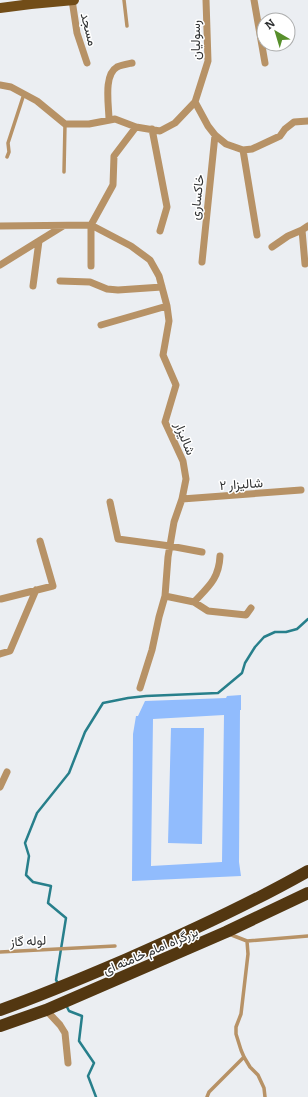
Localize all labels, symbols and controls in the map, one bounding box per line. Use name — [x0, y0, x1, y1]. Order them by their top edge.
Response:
street label: مسجد — [77, 10, 103, 48]
north arrow — [256, 12, 296, 52]
text: N — [261, 14, 278, 32]
street label: رسولیان — [185, 20, 204, 60]
street label: خاکساری — [184, 173, 208, 221]
street label: شالیزار — [170, 418, 201, 457]
street label: شالیزار ۲ — [219, 472, 263, 494]
street label: بزرگراه امام خامنه ای — [99, 921, 201, 979]
street label: لوله گاز — [8, 930, 47, 950]

